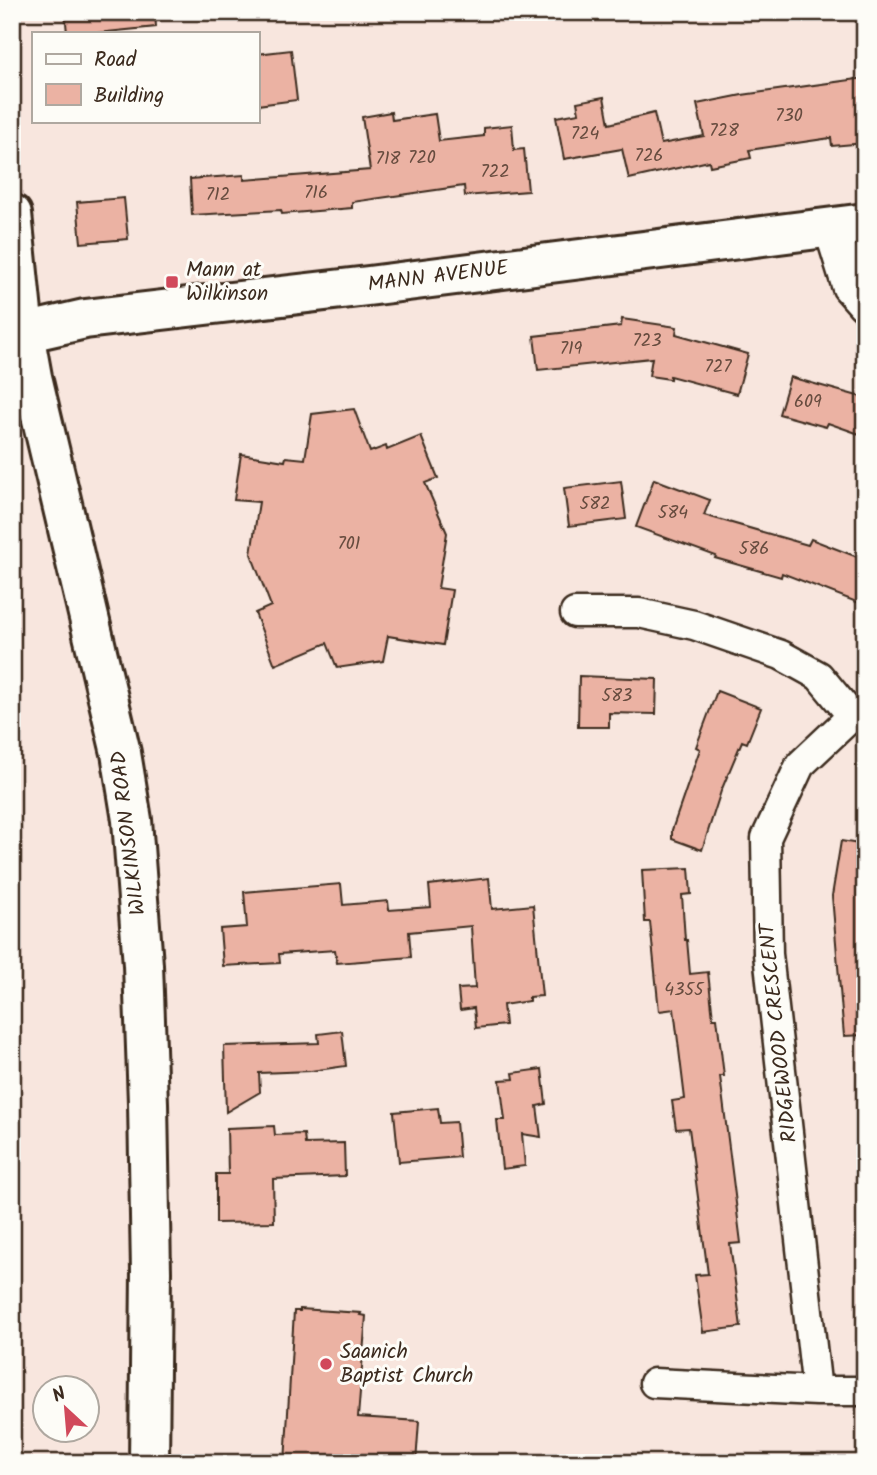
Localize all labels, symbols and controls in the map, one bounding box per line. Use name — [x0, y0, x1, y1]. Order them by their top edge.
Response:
legend — [32, 32, 259, 122]
text: Road — [94, 44, 137, 77]
text: Building — [94, 80, 164, 113]
house number: 730 — [775, 102, 803, 131]
house number: 728 — [709, 117, 739, 146]
house number: 724 — [571, 120, 599, 149]
house number: 726 — [635, 142, 663, 171]
house number: 720 — [408, 144, 436, 173]
house number: 718 — [376, 145, 401, 174]
house number: 722 — [480, 158, 510, 187]
house number: 716 — [304, 179, 328, 208]
house number: 712 — [206, 181, 230, 210]
street label: MANN AVENUE — [366, 252, 511, 302]
place label: Mann at Wilkinson — [186, 254, 268, 311]
marker: Mann at Wilkinson — [164, 274, 180, 290]
house number: 723 — [632, 327, 662, 356]
house number: 719 — [560, 335, 583, 364]
house number: 727 — [704, 353, 732, 382]
house number: 609 — [794, 388, 822, 417]
house number: 582 — [580, 490, 610, 519]
house number: 584 — [658, 499, 688, 528]
house number: 701 — [338, 530, 360, 559]
house number: 586 — [739, 535, 769, 564]
house number: 583 — [602, 682, 632, 711]
street label: WILKINSON ROAD — [103, 749, 155, 917]
street label: RIDGEWOOD CRESCENT — [751, 920, 807, 1144]
house number: 4355 — [664, 976, 705, 1005]
place label: Saanich Baptist Church — [340, 1336, 473, 1393]
marker: Saanich Baptist Church — [318, 1356, 334, 1372]
north arrow — [32, 1374, 102, 1444]
text: N — [47, 1379, 71, 1412]

